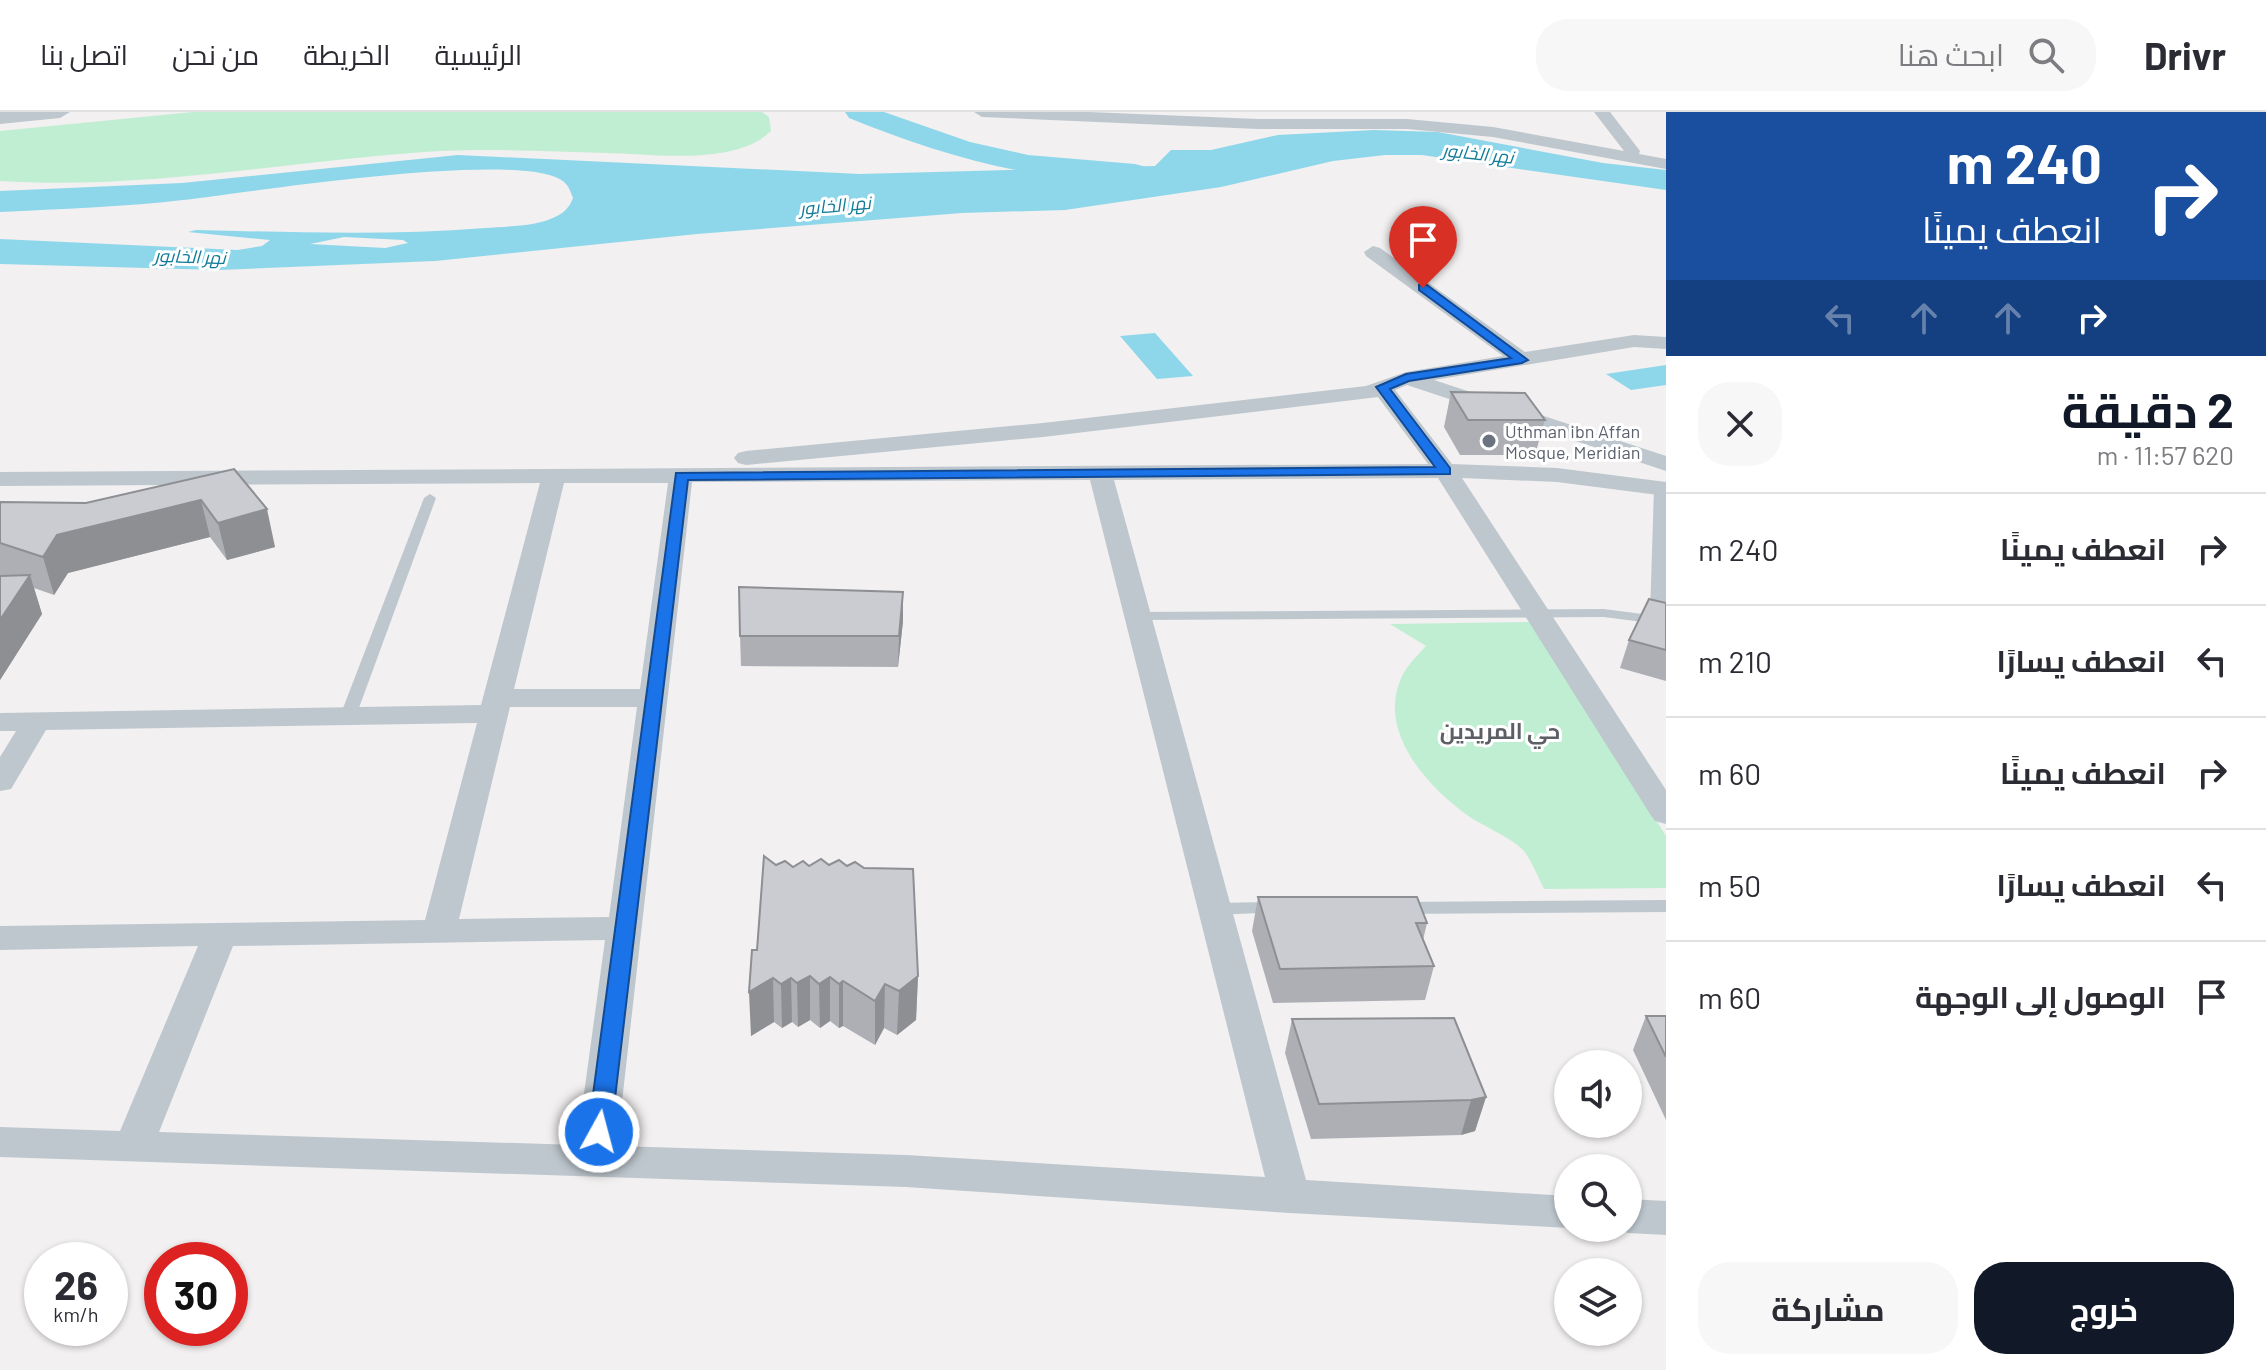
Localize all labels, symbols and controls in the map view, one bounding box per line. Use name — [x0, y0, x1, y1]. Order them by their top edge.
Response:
search box — [1536, 19, 2096, 91]
text: Drivr — [2144, 32, 2226, 78]
icon: search — [2024, 33, 2068, 77]
text: ابحث هنا — [1898, 36, 2004, 72]
text: اتصل بنا — [40, 37, 128, 71]
text: من نحن — [172, 37, 259, 71]
text: الخريطة — [303, 37, 391, 71]
text: الرئيسية — [435, 37, 522, 71]
text: 240 m — [1947, 128, 2102, 195]
water label: نهر الخابور — [1439, 138, 1517, 169]
icon: right — [2130, 144, 2234, 248]
water label: نهر الخابور — [796, 191, 874, 220]
pin — [1389, 206, 1457, 288]
text: انعطف يمينًا — [1922, 207, 2102, 250]
icon: arrive — [1401, 218, 1445, 262]
water label: نهر الخابور — [152, 244, 228, 269]
icon: left — [1818, 296, 1862, 340]
icon: ahead — [1902, 296, 1946, 340]
icon: ahead — [1986, 296, 2030, 340]
icon: right — [2070, 296, 2114, 340]
text: 2 دقيقة — [2062, 380, 2234, 438]
button: close — [1698, 382, 1782, 466]
place label: Uthman ibn Affan Mosque, Meridian — [1505, 420, 1640, 463]
marker: Uthman ibn Affan Mosque, Meridian — [1480, 432, 1498, 450]
text: 620 m · 11:57 — [2097, 439, 2234, 470]
icon: right — [2190, 527, 2234, 571]
text: انعطف يمينًا — [2000, 530, 2166, 566]
text: 240 m — [1698, 531, 1778, 567]
icon: left — [2190, 639, 2234, 683]
text: انعطف يسارًا — [1996, 642, 2166, 678]
text: 210 m — [1698, 643, 1772, 679]
district label: حي المريدين — [1440, 717, 1560, 749]
icon: right — [2190, 751, 2234, 795]
text: انعطف يمينًا — [2000, 754, 2166, 790]
text: 60 m — [1698, 755, 1761, 791]
icon: left — [2190, 863, 2234, 907]
text: انعطف يسارًا — [1996, 866, 2166, 902]
text: 50 m — [1698, 867, 1761, 903]
icon: arrive — [2190, 975, 2234, 1019]
text: الوصول إلى الوجهة — [1915, 978, 2166, 1014]
text: 60 m — [1698, 979, 1761, 1015]
map controls — [1554, 1050, 1642, 1346]
button: sound — [1554, 1050, 1642, 1138]
position arrow — [557, 1090, 641, 1174]
button: search — [1554, 1154, 1642, 1242]
speed limit sign: 30 — [144, 1242, 248, 1346]
button: layers — [1554, 1258, 1642, 1346]
text: 26 — [54, 1260, 98, 1308]
button: مشاركة — [1698, 1262, 1958, 1354]
button: خروج — [1974, 1262, 2234, 1354]
text: km/h — [53, 1302, 99, 1326]

